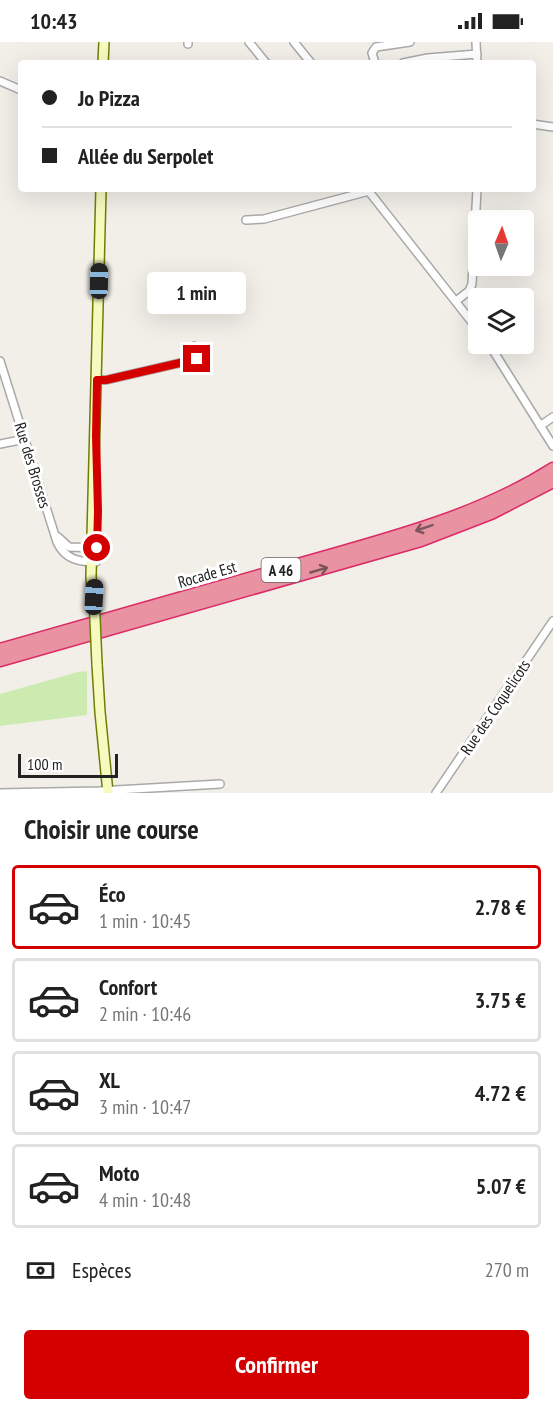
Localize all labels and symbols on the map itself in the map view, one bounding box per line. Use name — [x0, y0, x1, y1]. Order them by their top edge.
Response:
north arrow — [468, 210, 534, 276]
car — [90, 263, 108, 299]
callout: 1 min — [148, 272, 246, 314]
route end — [183, 345, 210, 372]
street label: Rue des Brosses — [10, 420, 56, 510]
one-way arrow — [415, 523, 434, 534]
route start — [83, 534, 110, 561]
street label: Rocade Est — [176, 556, 239, 592]
road number: A 46 — [262, 558, 300, 582]
one-way arrow — [309, 564, 328, 575]
car — [84, 579, 104, 615]
street label: Rue des Coquelicots — [456, 656, 534, 758]
scale bar — [18, 751, 118, 778]

